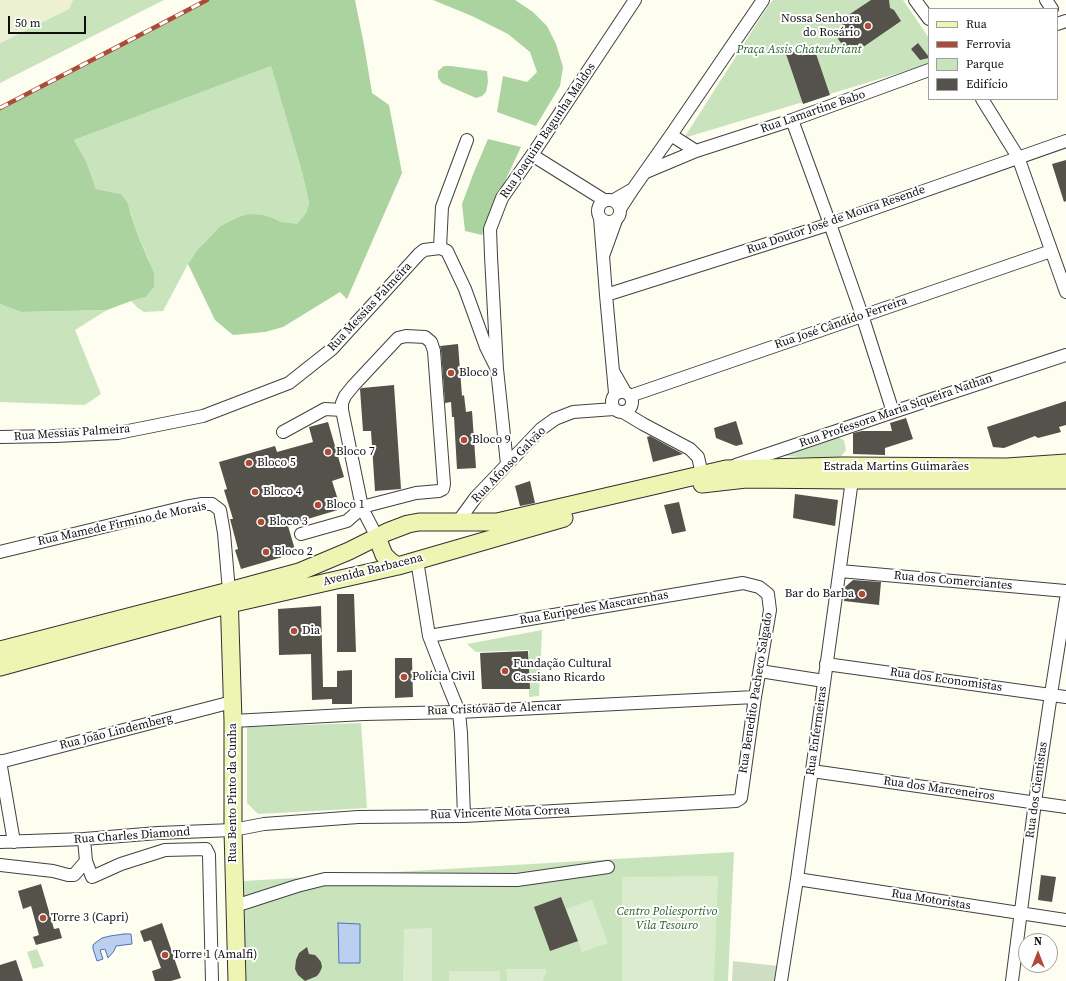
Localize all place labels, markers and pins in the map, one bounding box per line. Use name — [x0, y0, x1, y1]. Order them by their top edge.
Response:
place label: Nossa Senhora do Rosário — [781, 12, 860, 40]
marker: Nossa Senhora do Rosário — [863, 21, 873, 31]
place label: Bloco 8 — [459, 366, 498, 380]
marker: Bloco 8 — [446, 368, 456, 378]
place label: Bloco 9 — [472, 433, 511, 447]
marker: Bloco 9 — [459, 435, 469, 445]
place label: Bloco 7 — [336, 445, 375, 459]
marker: Bloco 7 — [323, 447, 333, 457]
place label: Bloco 5 — [257, 456, 296, 470]
marker: Bloco 5 — [244, 458, 254, 468]
place label: Bloco 4 — [263, 485, 302, 499]
marker: Bloco 4 — [250, 487, 260, 497]
place label: Bloco 1 — [326, 498, 365, 512]
marker: Bloco 1 — [313, 500, 323, 510]
place label: Bloco 3 — [269, 515, 308, 529]
marker: Bloco 3 — [256, 517, 266, 527]
place label: Bloco 2 — [274, 545, 313, 559]
marker: Bloco 2 — [261, 547, 271, 557]
place label: Bar do Barba — [785, 587, 854, 601]
marker: Bar do Barba — [857, 589, 867, 599]
place label: Dia — [302, 624, 320, 638]
marker: Dia — [289, 626, 299, 636]
place label: Fundação Cultural Cassiano Ricardo — [513, 657, 612, 685]
marker: Fundação Cultural Cassiano Ricardo — [500, 666, 510, 676]
place label: Polícia Civil — [412, 670, 475, 684]
marker: Polícia Civil — [399, 672, 409, 682]
place label: Torre 3 (Capri) — [51, 911, 129, 925]
marker: Torre 3 (Capri) — [38, 913, 48, 923]
place label: Torre 1 (Amalfi) — [173, 948, 257, 962]
marker: Torre 1 (Amalfi) — [160, 950, 170, 960]

